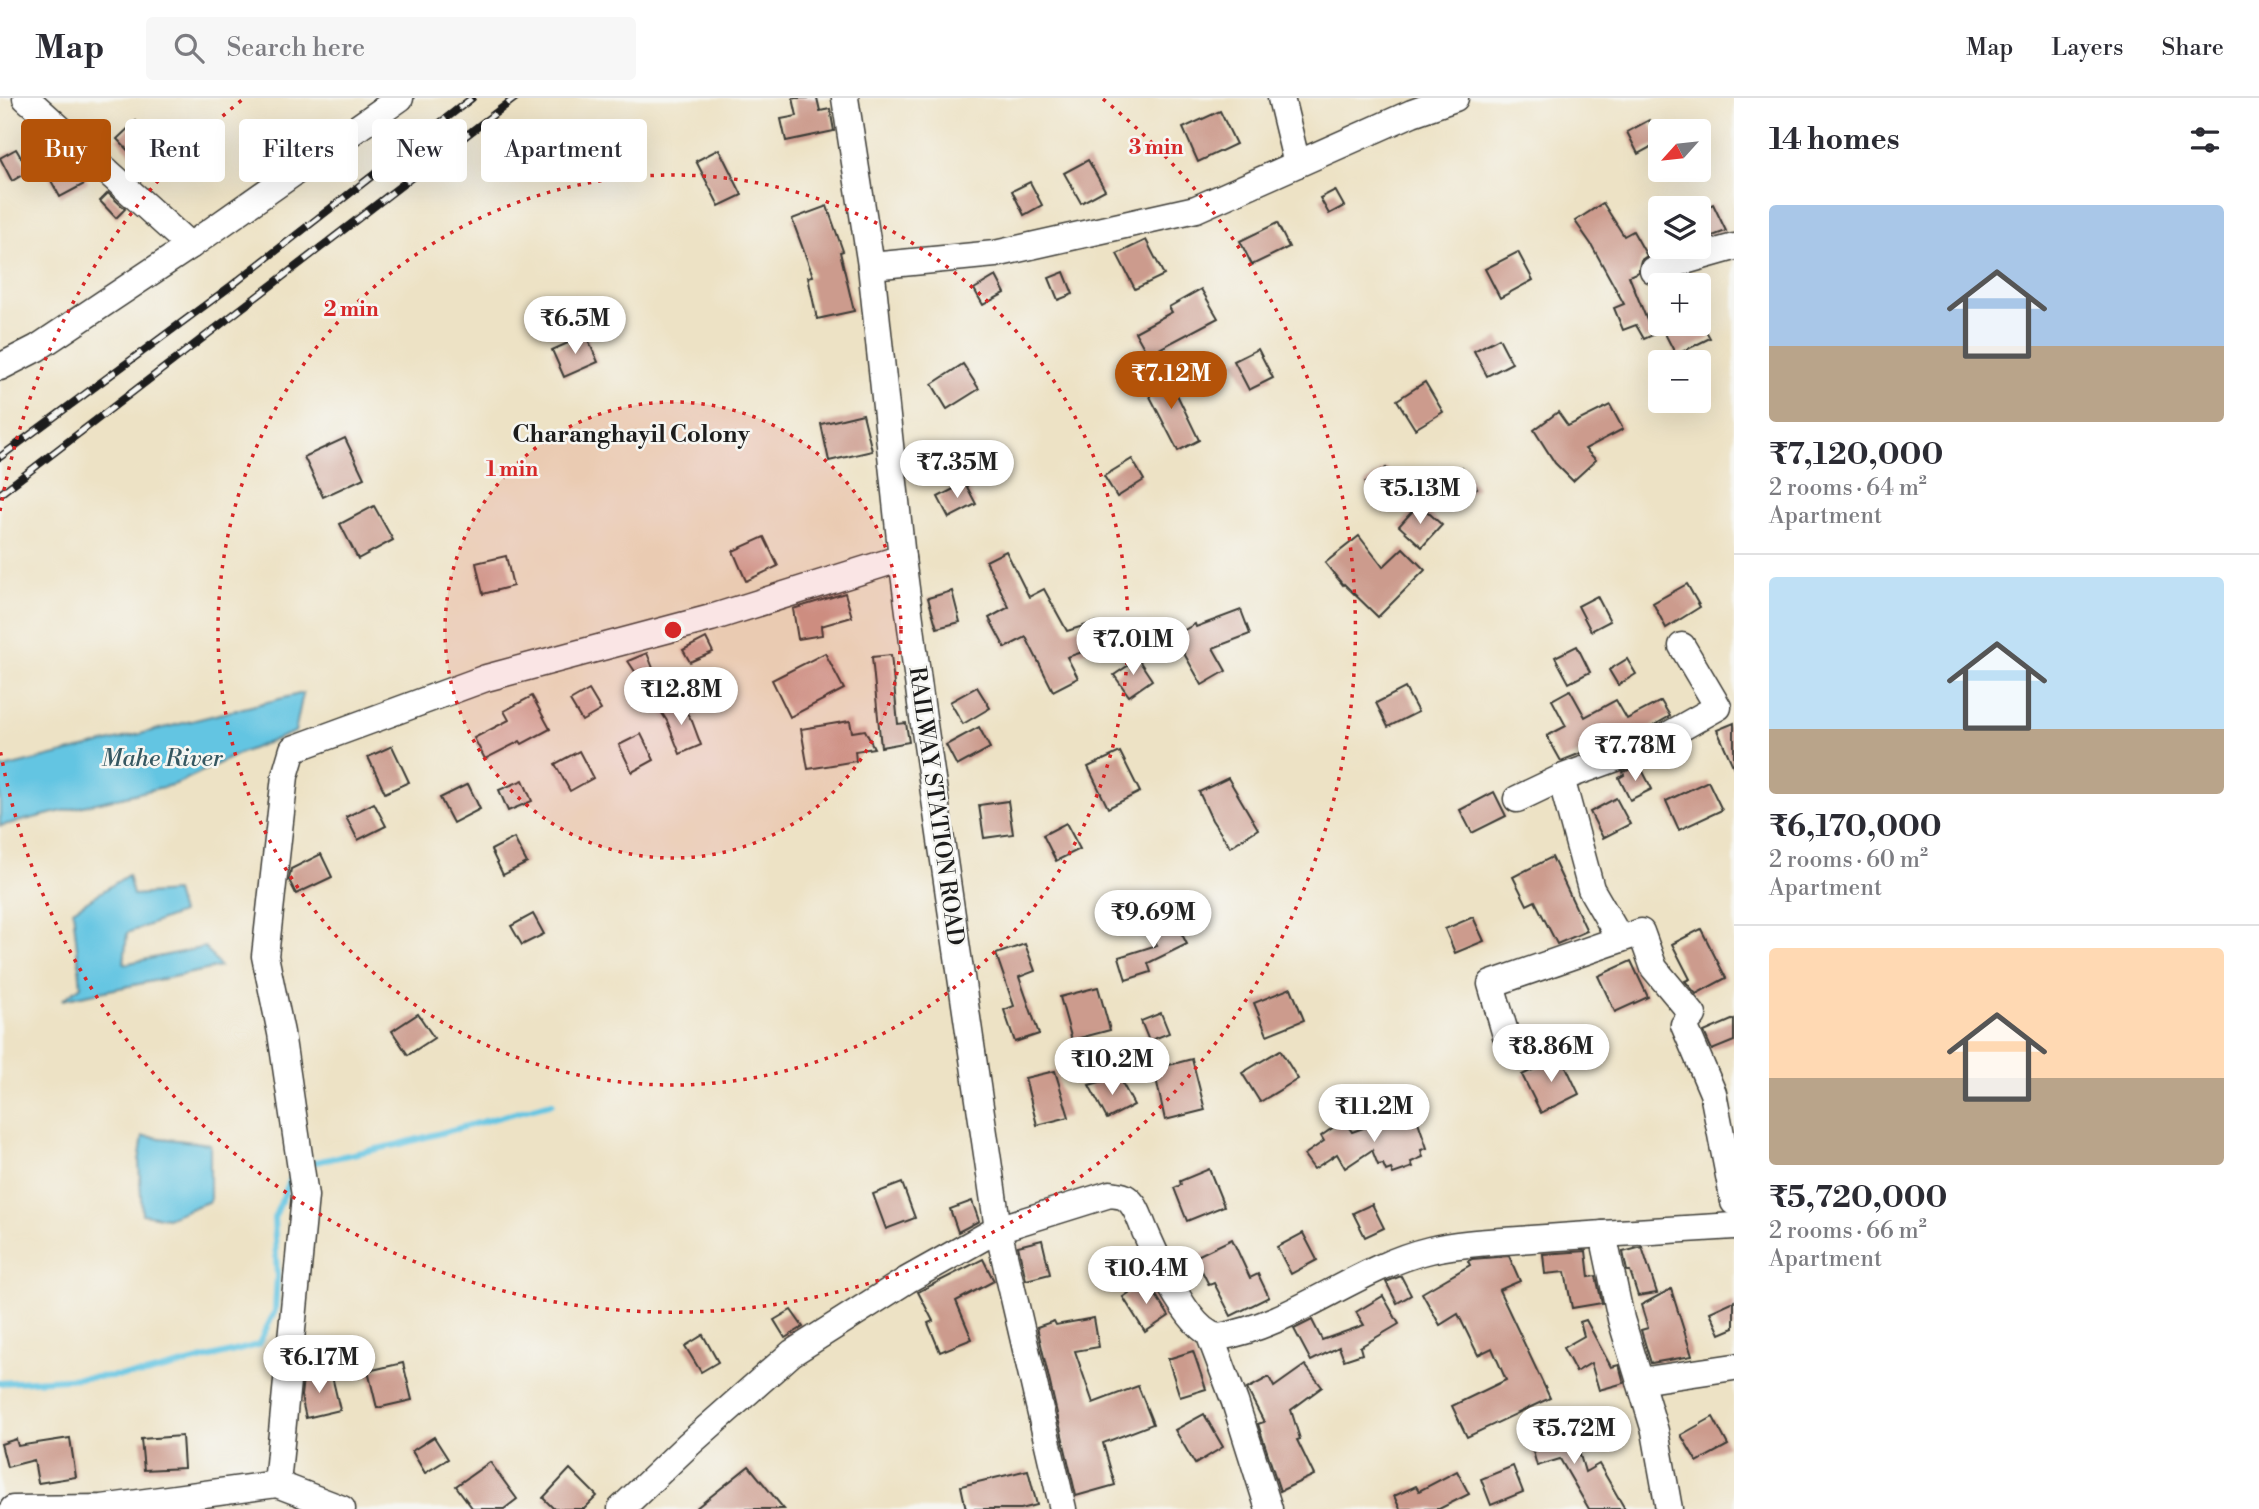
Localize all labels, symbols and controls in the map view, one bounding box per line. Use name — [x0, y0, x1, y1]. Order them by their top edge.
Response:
search box — [146, 17, 636, 80]
text: Map — [35, 28, 104, 69]
icon: search — [170, 29, 208, 67]
text: Search here — [226, 32, 365, 64]
text: Map — [1966, 33, 2013, 63]
text: Layers — [2051, 33, 2123, 63]
text: Share — [2161, 33, 2224, 63]
chip: Buy — [21, 119, 111, 182]
chip: Rent — [125, 119, 225, 182]
chip: Filters — [239, 119, 358, 182]
chip: New — [372, 119, 467, 182]
chip: Apartment — [481, 119, 647, 182]
north arrow — [1648, 119, 1712, 182]
map controls — [1648, 119, 1711, 413]
text: 14 homes — [1769, 121, 1900, 159]
icon: filters — [2186, 121, 2224, 159]
text: 3 min — [1129, 135, 1183, 161]
button: layers — [1648, 196, 1711, 259]
icon: home — [1934, 251, 2060, 377]
button: + — [1648, 273, 1711, 336]
pin: ₹6.5M — [526, 296, 624, 356]
text: 2 min — [323, 297, 379, 323]
text: ₹6.5M — [540, 305, 610, 333]
button: − — [1648, 350, 1711, 413]
pin: ₹7.12M — [1114, 352, 1228, 411]
text: ₹7.12M — [1131, 360, 1211, 388]
district label: Charanghayil Colony — [512, 420, 751, 450]
text: ₹7,120,000 — [1769, 436, 1943, 474]
pin: ₹7.35M — [900, 440, 1014, 500]
text: ₹7.35M — [916, 449, 998, 477]
text: 1 min — [486, 457, 538, 483]
pin: ₹5.13M — [1363, 466, 1477, 526]
text: 2 rooms · 64 m² — [1769, 474, 1927, 502]
text: ₹5.13M — [1380, 475, 1460, 503]
text: Apartment — [1769, 502, 1882, 530]
centre of rings — [661, 618, 685, 642]
pin: ₹7.01M — [1076, 618, 1190, 677]
icon: home — [1934, 623, 2060, 749]
text: ₹7.01M — [1092, 626, 1174, 654]
street label: RAILWAY STATION ROAD — [903, 665, 969, 947]
pin: ₹12.8M — [624, 668, 738, 727]
text: ₹12.8M — [640, 676, 722, 704]
pin: ₹7.78M — [1578, 724, 1692, 783]
text: ₹7.78M — [1594, 732, 1676, 760]
water label: Mahe River — [101, 744, 224, 774]
text: ₹6,170,000 — [1769, 808, 1942, 846]
text: 2 rooms · 60 m² — [1769, 846, 1928, 874]
text: Apartment — [1769, 874, 1882, 902]
pin: ₹9.69M — [1096, 890, 1210, 950]
text: ₹9.69M — [1111, 899, 1196, 927]
icon: home — [1934, 994, 2060, 1120]
pin: ₹8.86M — [1494, 1024, 1608, 1084]
text: ₹8.86M — [1508, 1033, 1594, 1061]
pin: ₹10.2M — [1055, 1038, 1169, 1097]
text: ₹10.2M — [1071, 1046, 1153, 1074]
pin: ₹11.2M — [1317, 1084, 1431, 1144]
text: ₹11.2M — [1335, 1093, 1413, 1121]
text: ₹5,720,000 — [1769, 1179, 1947, 1217]
text: 2 rooms · 66 m² — [1769, 1217, 1927, 1245]
text: Apartment — [1769, 1245, 1882, 1273]
pin: ₹10.4M — [1089, 1246, 1203, 1306]
text: ₹10.4M — [1104, 1255, 1188, 1283]
pin: ₹6.17M — [262, 1336, 376, 1395]
text: ₹6.17M — [279, 1344, 359, 1372]
pin: ₹5.72M — [1517, 1406, 1631, 1466]
text: ₹5.72M — [1532, 1415, 1616, 1443]

